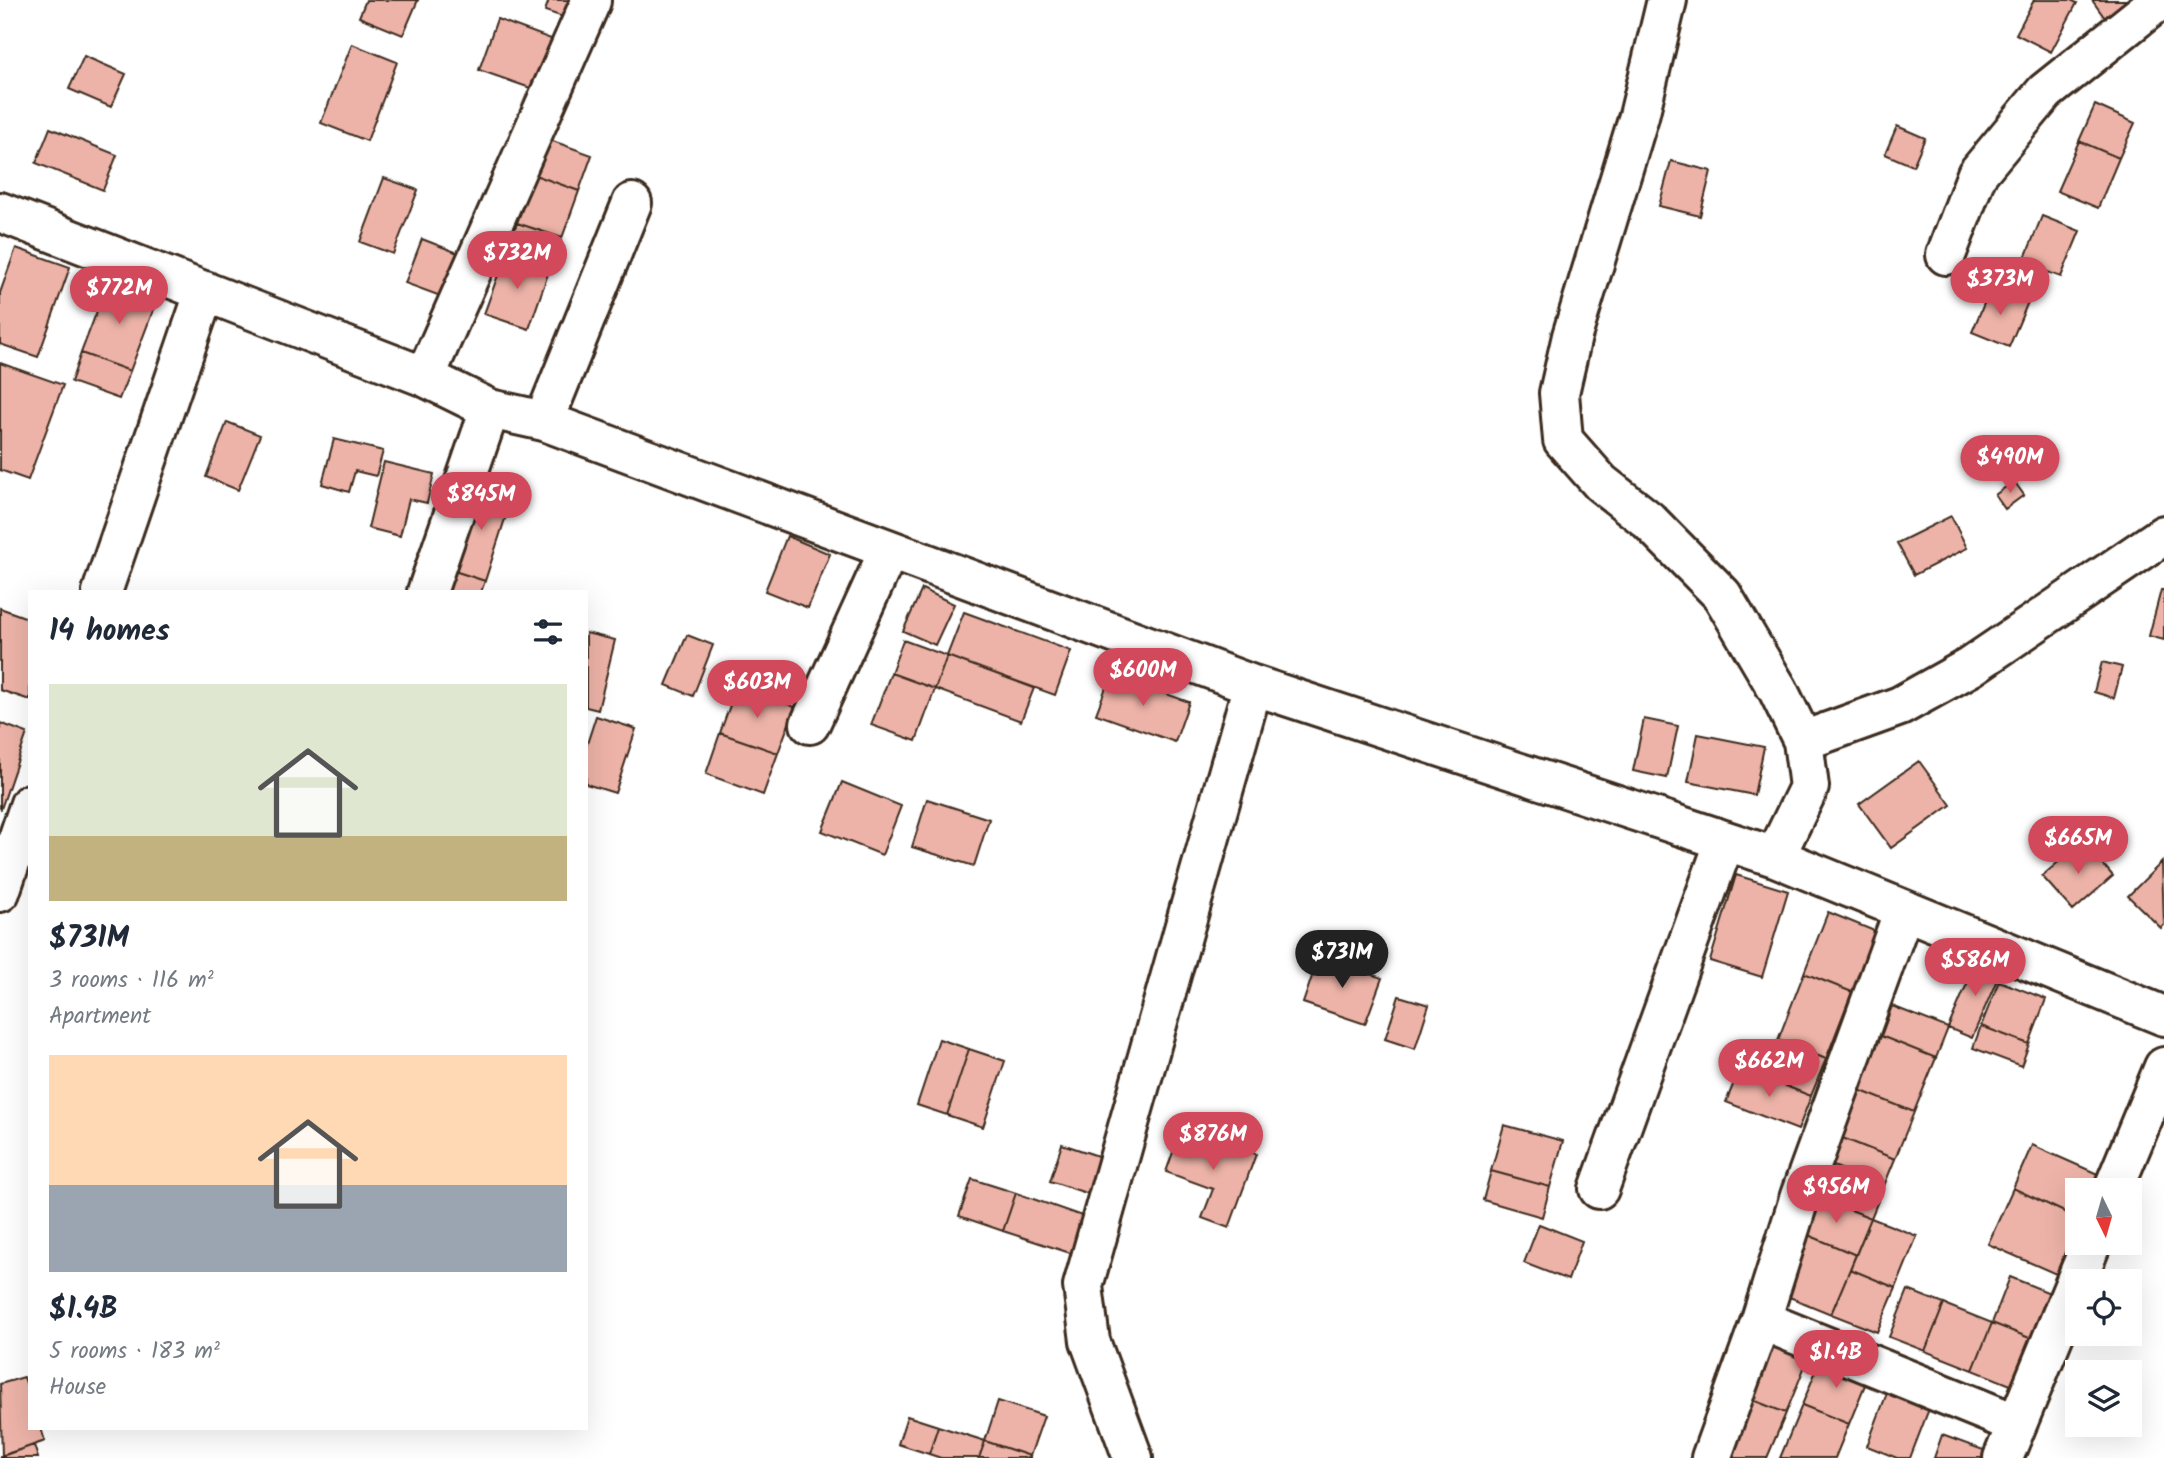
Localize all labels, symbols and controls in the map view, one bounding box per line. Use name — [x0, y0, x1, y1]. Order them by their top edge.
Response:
pin: $732M — [468, 232, 566, 291]
text: $732M — [483, 236, 551, 272]
pin: $373M — [1951, 258, 2049, 317]
text: $373M — [1966, 262, 2034, 298]
pin: $772M — [70, 266, 168, 326]
text: $772M — [86, 271, 152, 307]
pin: $490M — [1961, 435, 2059, 495]
text: $490M — [1977, 440, 2043, 476]
pin: $845M — [432, 472, 530, 532]
text: $845M — [447, 477, 515, 513]
text: 14 homes — [49, 608, 170, 656]
icon: filters — [529, 613, 567, 651]
pin: $600M — [1094, 648, 1192, 708]
text: $600M — [1109, 653, 1177, 689]
pin: $603M — [708, 660, 806, 720]
text: $603M — [723, 665, 791, 701]
icon: home — [245, 730, 371, 856]
pin: $665M — [2029, 816, 2127, 876]
text: $665M — [2044, 821, 2112, 857]
text: $731M — [49, 915, 129, 963]
pin: $731M — [1293, 930, 1391, 990]
text: $731M — [1311, 935, 1373, 971]
pin: $586M — [1926, 939, 2024, 998]
text: $586M — [1941, 943, 2009, 979]
text: 3 rooms · 116 m² — [49, 963, 214, 999]
text: Apartment — [49, 999, 151, 1035]
pin: $662M — [1720, 1040, 1818, 1099]
text: $662M — [1734, 1044, 1804, 1080]
icon: home — [245, 1101, 371, 1227]
pin: $876M — [1164, 1112, 1262, 1172]
text: $876M — [1179, 1117, 1247, 1153]
pin: $956M — [1787, 1166, 1885, 1225]
text: $956M — [1803, 1170, 1869, 1206]
north arrow — [2065, 1178, 2142, 1255]
map controls — [2065, 1178, 2142, 1437]
button: locate — [2065, 1269, 2142, 1346]
text: $1.4B — [49, 1286, 118, 1334]
pin: $1.4B — [1787, 1330, 1885, 1390]
text: 5 rooms · 183 m² — [49, 1334, 220, 1370]
text: $1.4B — [1810, 1335, 1862, 1371]
button: layers — [2065, 1360, 2142, 1437]
text: House — [49, 1370, 106, 1406]

